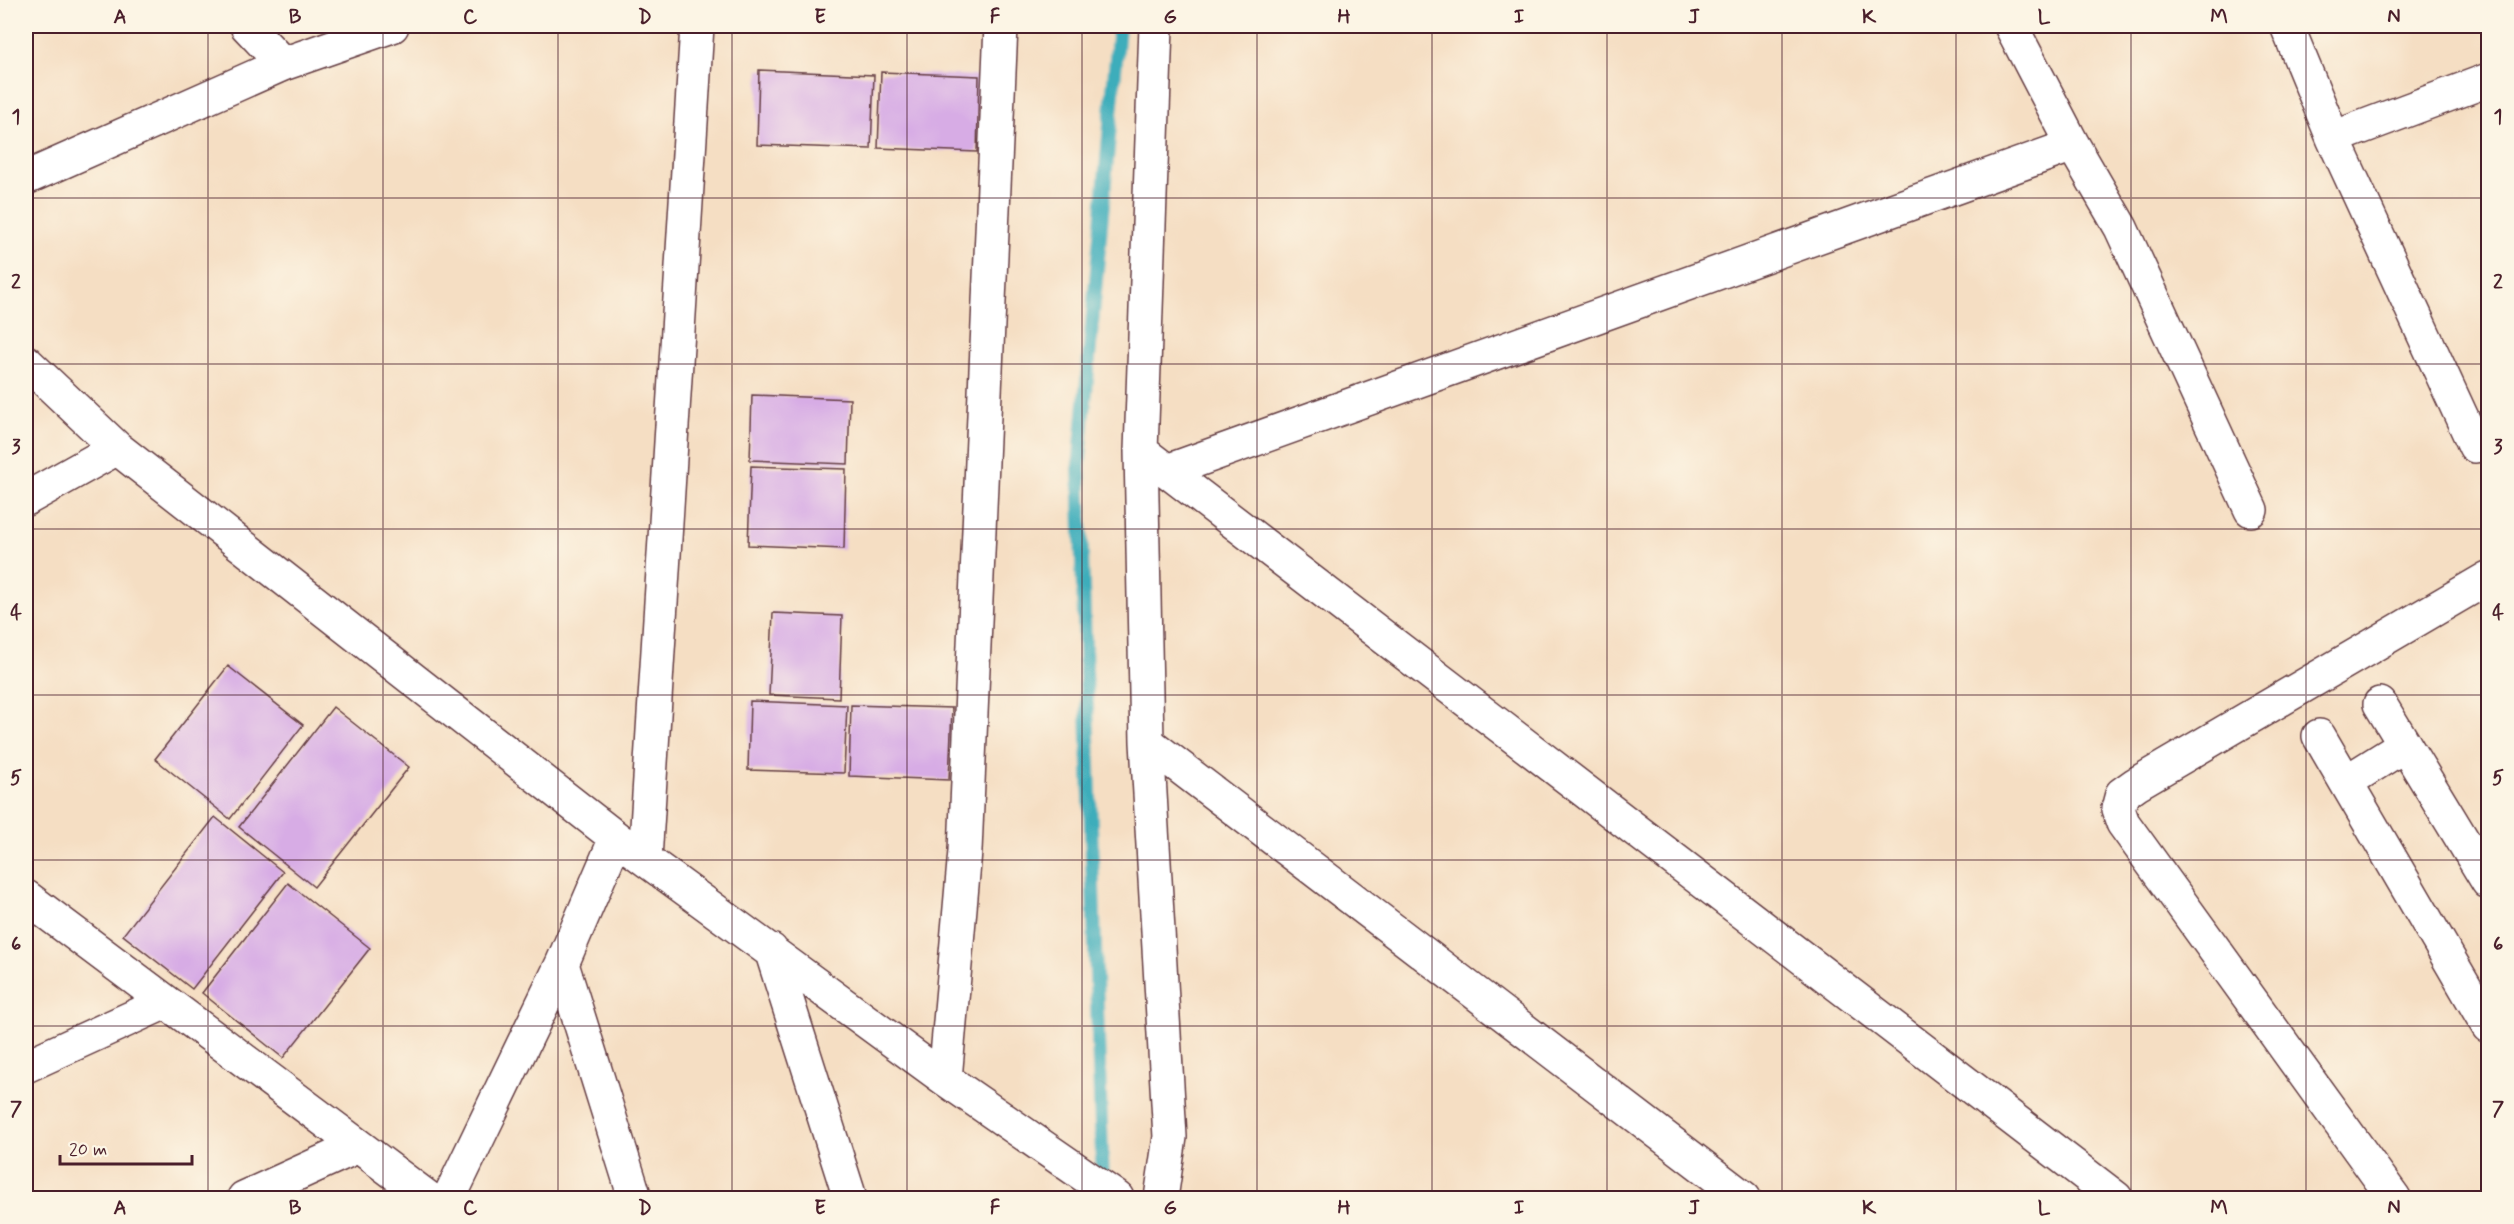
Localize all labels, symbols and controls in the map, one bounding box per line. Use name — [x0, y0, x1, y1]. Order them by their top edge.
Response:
text: A — [113, 4, 127, 31]
text: B — [289, 4, 302, 31]
text: C — [463, 4, 478, 31]
text: D — [638, 4, 652, 31]
text: E — [814, 4, 826, 31]
text: F — [990, 4, 1001, 31]
text: G — [1163, 4, 1177, 31]
text: H — [1337, 4, 1351, 31]
text: I — [1514, 4, 1524, 31]
text: J — [1688, 4, 1700, 31]
text: K — [1862, 4, 1877, 31]
text: L — [2038, 4, 2051, 31]
text: M — [2210, 4, 2228, 31]
text: N — [2387, 4, 2401, 31]
text: 1 — [12, 104, 20, 131]
text: 1 — [2494, 104, 2502, 131]
text: 2 — [11, 269, 21, 296]
text: 2 — [2493, 269, 2503, 296]
text: 3 — [11, 434, 21, 461]
text: 3 — [2493, 434, 2503, 461]
text: 4 — [10, 600, 22, 627]
text: 4 — [2492, 600, 2504, 627]
text: 5 — [10, 765, 22, 792]
text: 5 — [2492, 765, 2504, 792]
text: 6 — [11, 931, 21, 958]
text: 6 — [2493, 931, 2503, 958]
text: 7 — [10, 1096, 22, 1123]
text: 7 — [2492, 1096, 2504, 1123]
scale bar — [60, 1128, 192, 1166]
text: 20 m — [69, 1138, 107, 1162]
text: A — [113, 1195, 127, 1222]
text: B — [289, 1195, 302, 1222]
text: C — [463, 1195, 478, 1222]
text: D — [638, 1195, 652, 1222]
text: E — [814, 1195, 826, 1222]
text: F — [990, 1195, 1001, 1222]
text: G — [1163, 1195, 1177, 1222]
text: H — [1337, 1195, 1351, 1222]
text: I — [1514, 1195, 1524, 1222]
text: J — [1688, 1195, 1700, 1222]
text: K — [1862, 1195, 1877, 1222]
text: L — [2038, 1195, 2051, 1222]
text: M — [2210, 1195, 2228, 1222]
text: N — [2387, 1195, 2401, 1222]

